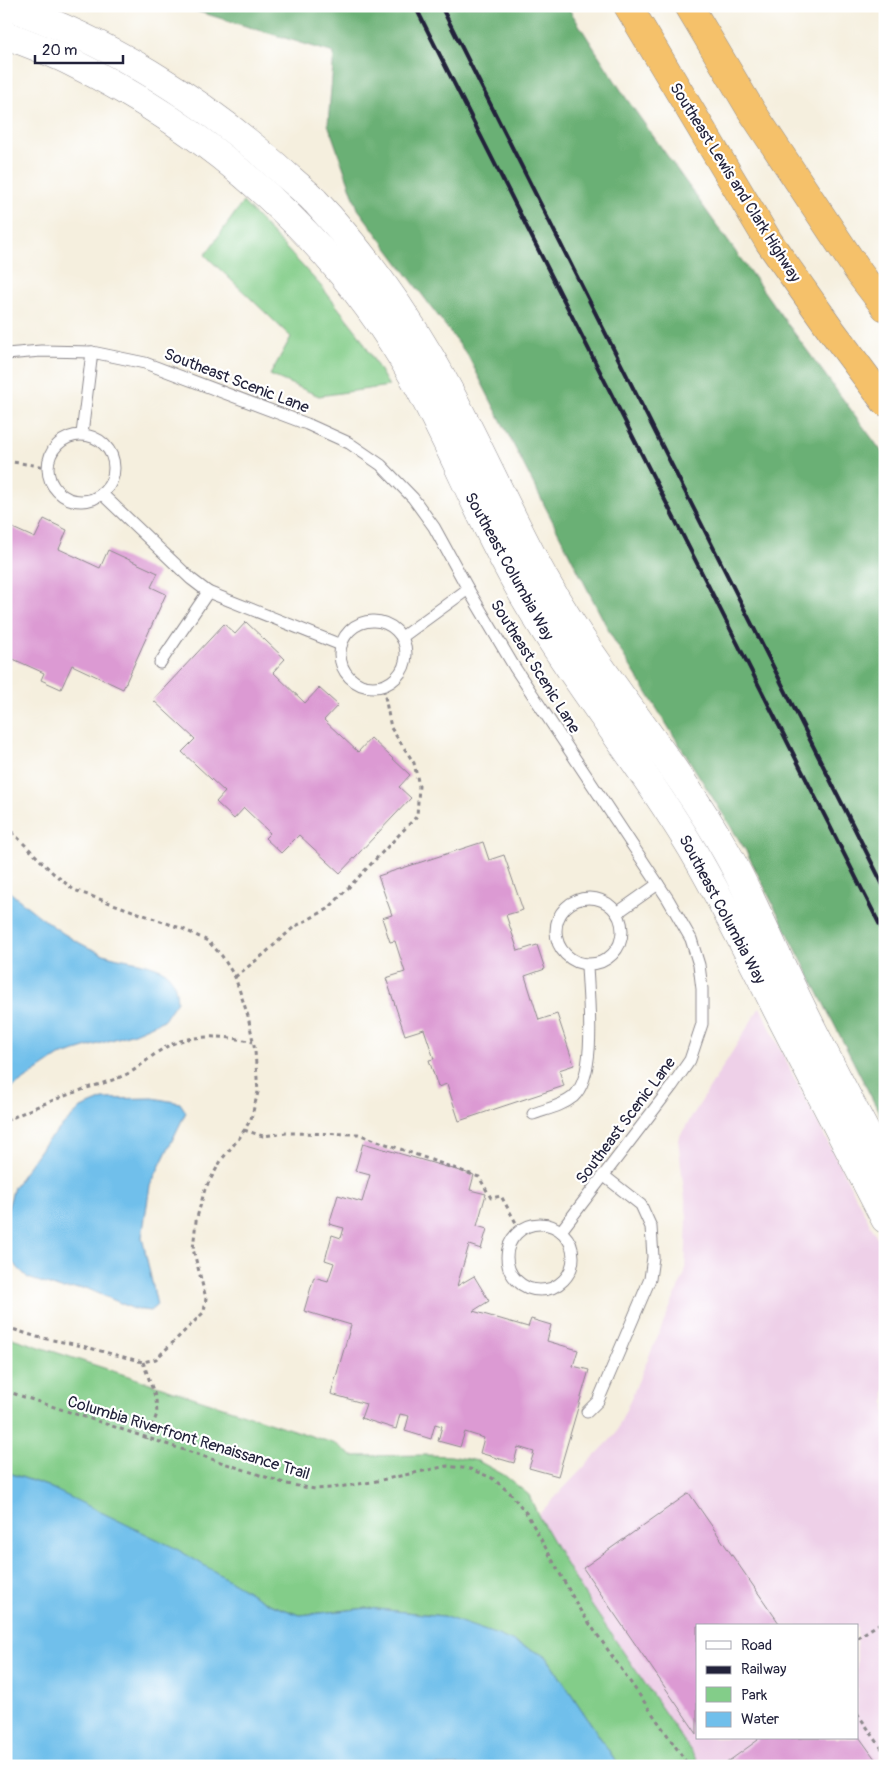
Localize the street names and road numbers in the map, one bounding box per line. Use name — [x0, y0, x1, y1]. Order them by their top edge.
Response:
street label: Southeast Lewis and Clark Highway — [665, 79, 805, 286]
street label: Southeast Scenic Lane — [161, 344, 312, 418]
street label: Southeast Columbia Way — [460, 489, 558, 644]
street label: Southeast Scenic Lane — [486, 596, 584, 737]
street label: Southeast Columbia Way — [674, 832, 770, 988]
street label: Southeast Scenic Lane — [572, 1053, 680, 1188]
street label: Columbia Riverfront Renaissance Trail — [65, 1391, 312, 1484]

